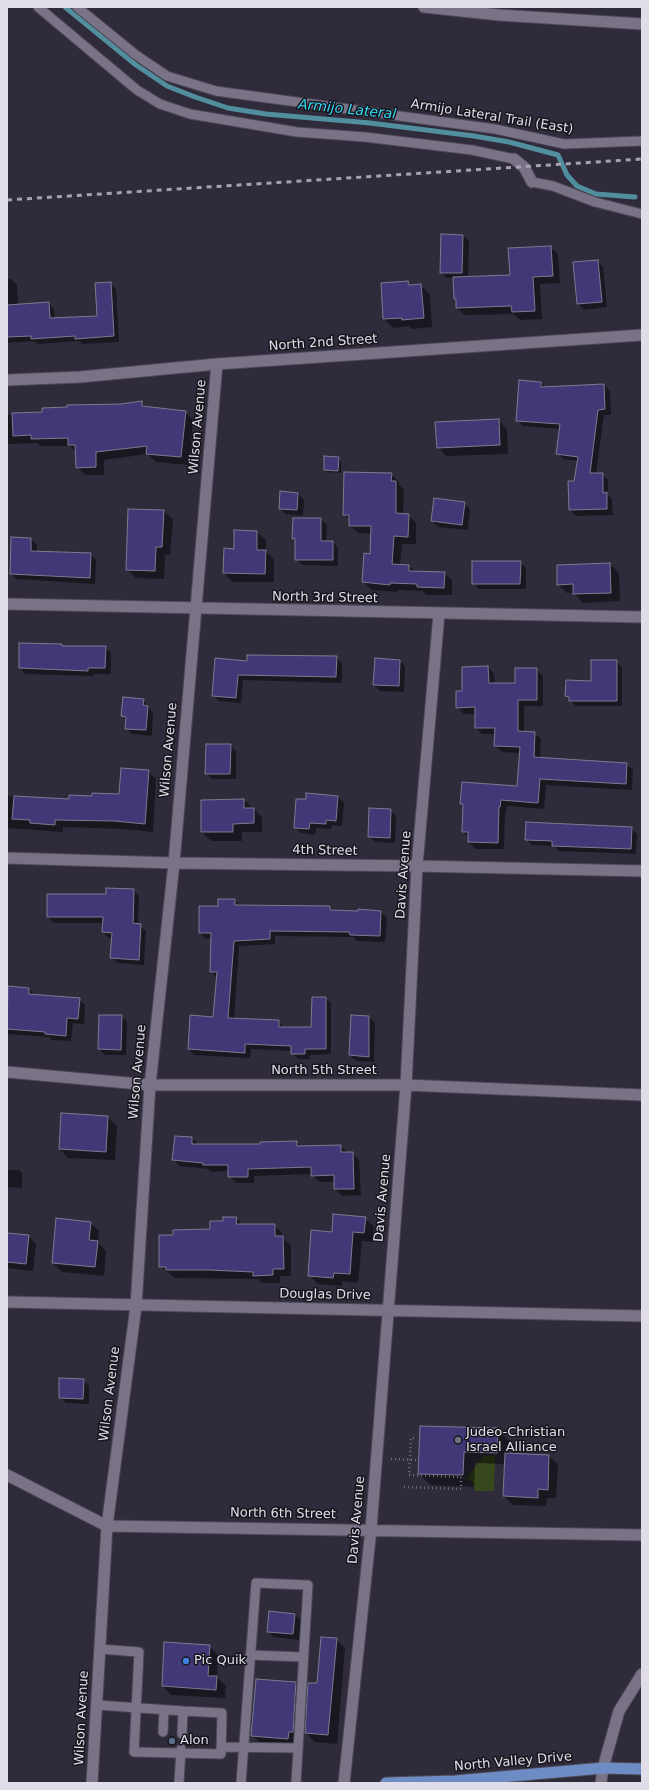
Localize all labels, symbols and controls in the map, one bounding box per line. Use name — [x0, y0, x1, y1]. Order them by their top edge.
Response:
water label: Armijo Lateral — [297, 96, 397, 124]
street label: Armijo Lateral Trail (East) — [410, 96, 574, 138]
street label: North 2nd Street — [268, 331, 378, 355]
street label: Wilson Avenue — [186, 379, 210, 475]
street label: North 3rd Street — [272, 589, 378, 607]
street label: Wilson Avenue — [157, 702, 181, 798]
street label: Davis Avenue — [393, 830, 415, 920]
street label: 4th Street — [292, 843, 358, 859]
street label: Wilson Avenue — [126, 1024, 150, 1120]
street label: North 5th Street — [271, 1063, 377, 1079]
street label: Davis Avenue — [371, 1153, 395, 1243]
street label: Douglas Drive — [279, 1286, 371, 1304]
street label: Wilson Avenue — [96, 1346, 124, 1442]
place label: Judeo-Christian Israel Alliance — [466, 1425, 565, 1456]
marker: Judeo-Christian Israel Alliance — [453, 1435, 463, 1445]
street label: Davis Avenue — [345, 1475, 369, 1565]
street label: North 6th Street — [230, 1505, 336, 1523]
place label: Pic Quik — [194, 1653, 246, 1669]
marker: Pic Quik — [181, 1656, 191, 1666]
street label: Wilson Avenue — [72, 1670, 92, 1766]
place label: Alon — [180, 1733, 209, 1749]
marker: Alon — [167, 1736, 177, 1746]
street label: North Valley Drive — [454, 1749, 572, 1775]

